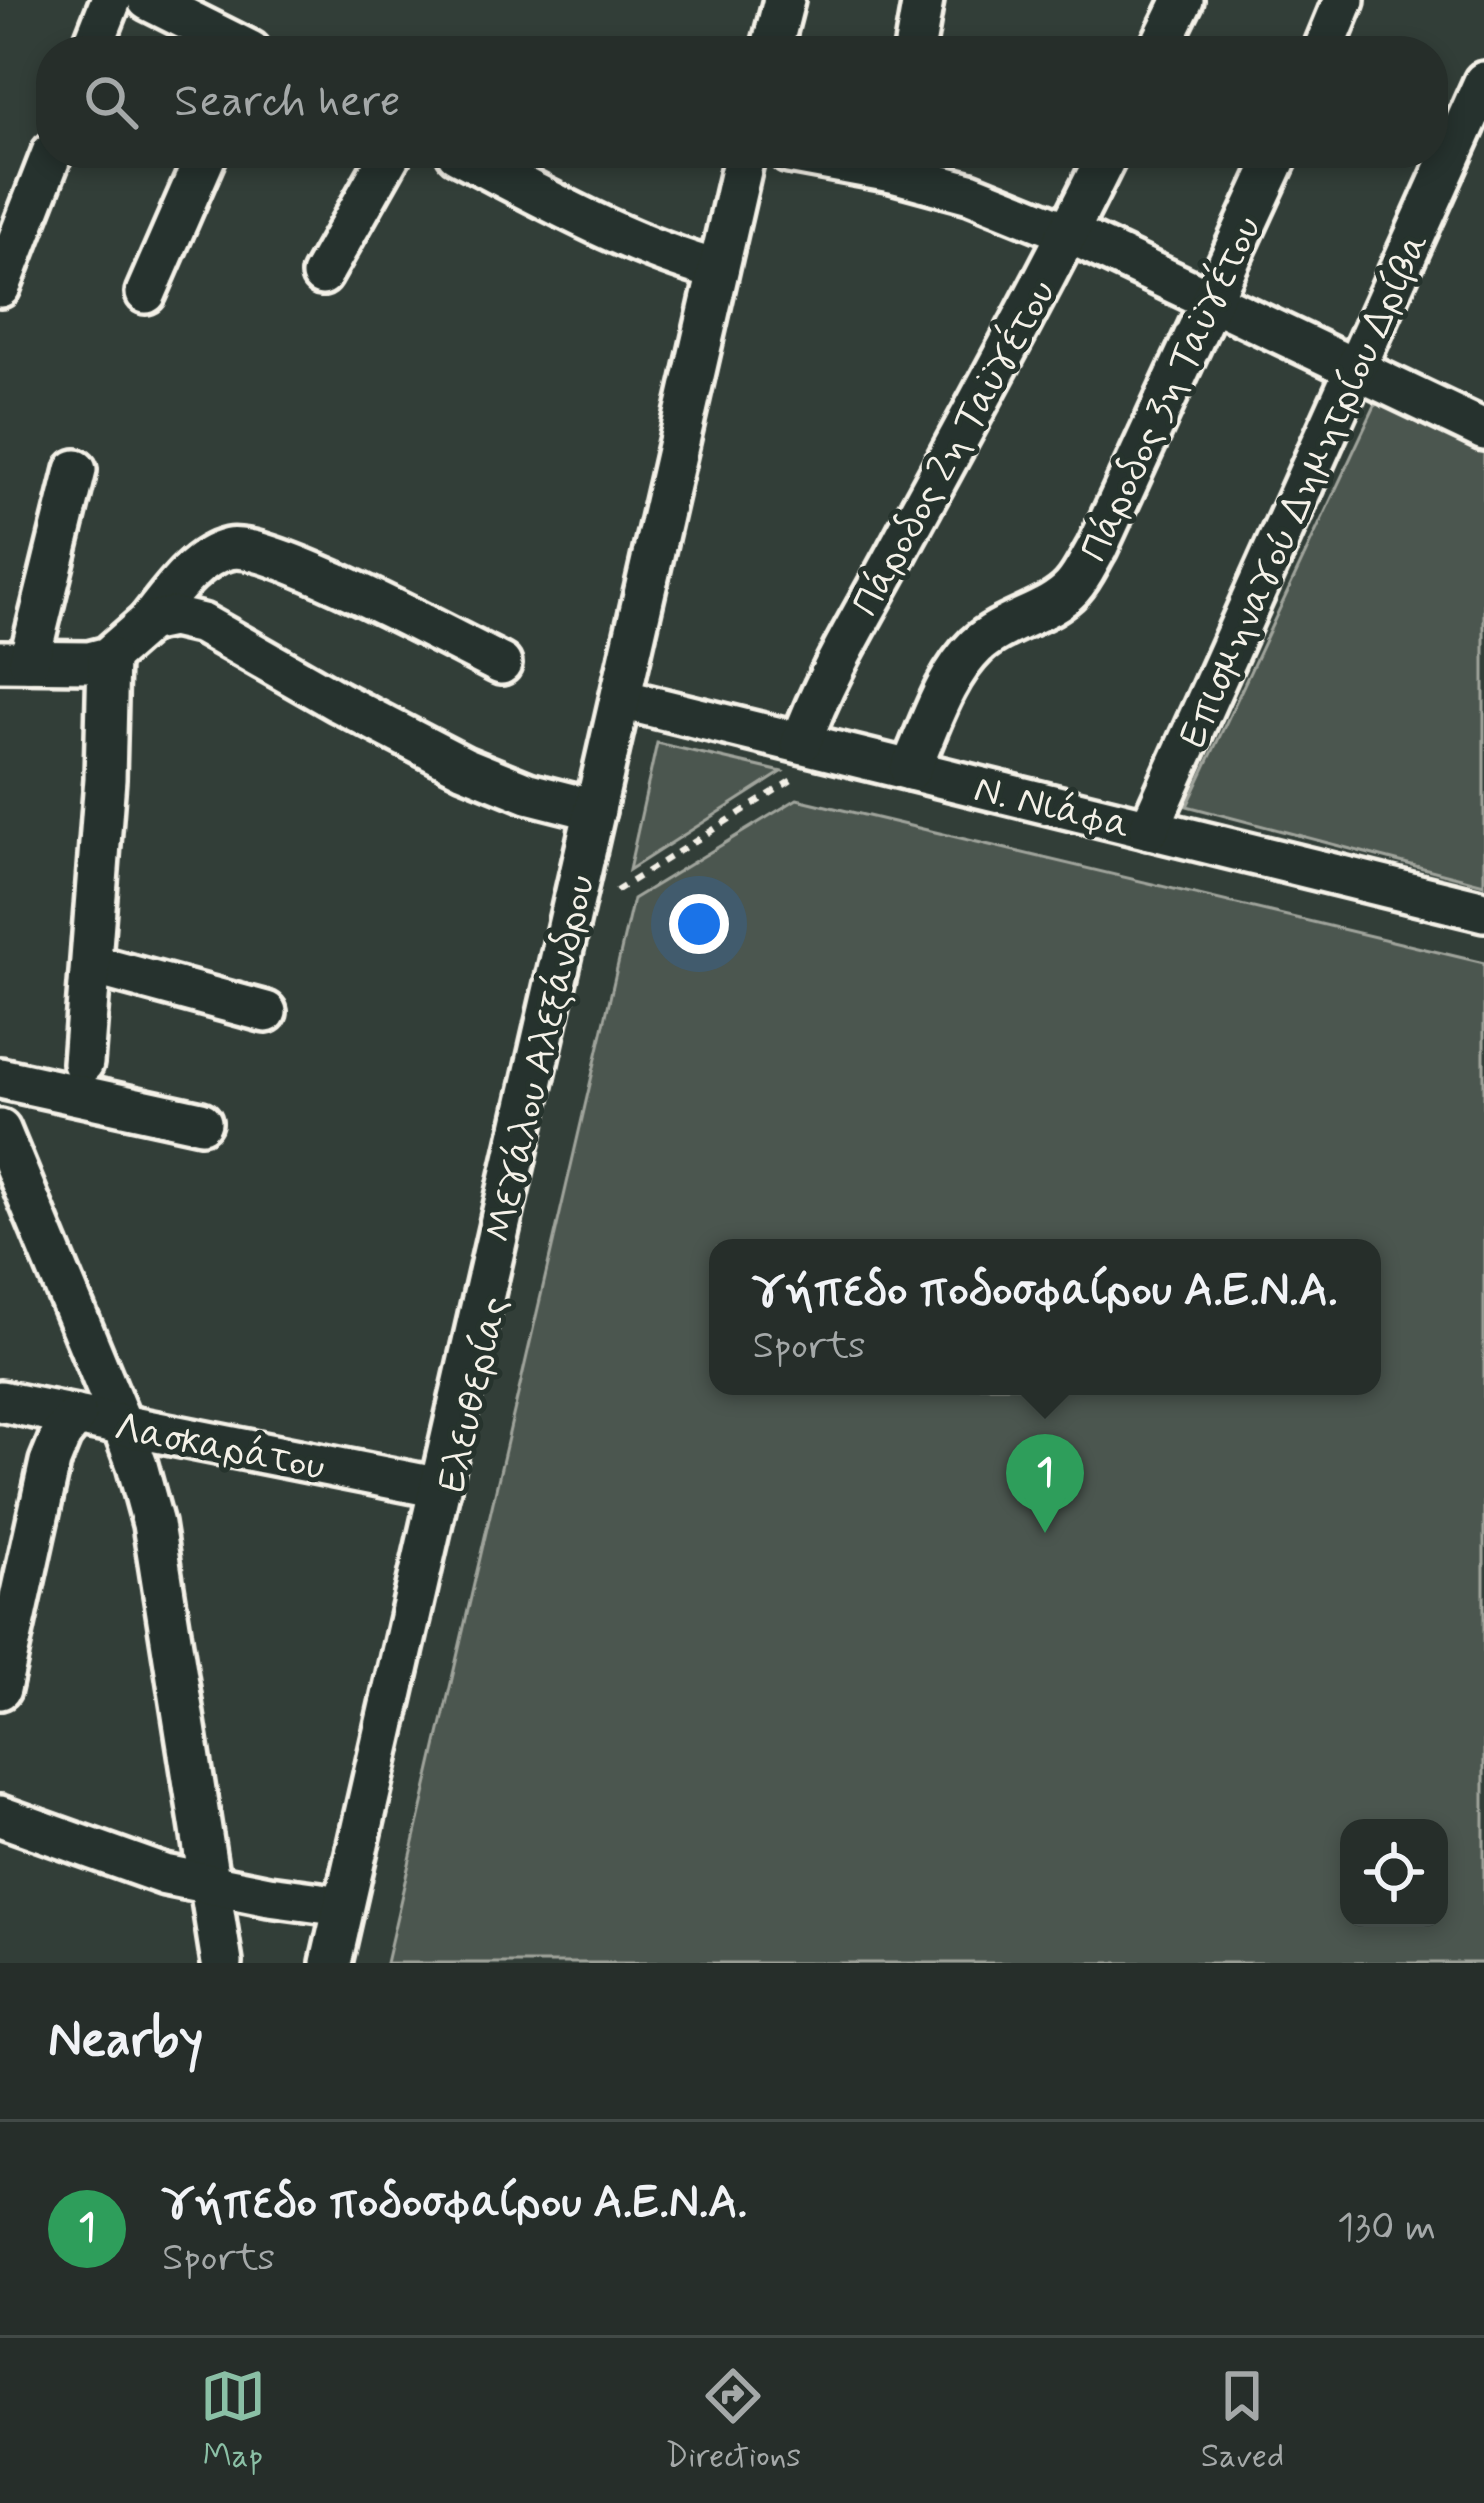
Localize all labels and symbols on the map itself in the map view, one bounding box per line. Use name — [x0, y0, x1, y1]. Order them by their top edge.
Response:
street label: Πάροδος 3η Ταϋγέτου — [1070, 209, 1275, 570]
street label: Επισμηναγού Δημητρίου Δρίβα — [1168, 225, 1442, 756]
street label: Πάροδος 2η Ταϋγέτου — [841, 272, 1069, 626]
street label: Ν. Νιάφα — [969, 764, 1136, 852]
street label: Μεγάλου Αλεξάνδρου — [474, 870, 608, 1247]
your location — [669, 894, 729, 954]
street label: Ελευθερίας — [427, 1292, 522, 1497]
street label: Λασκαράτου — [110, 1403, 329, 1494]
pin: 1 — [1006, 1434, 1084, 1533]

